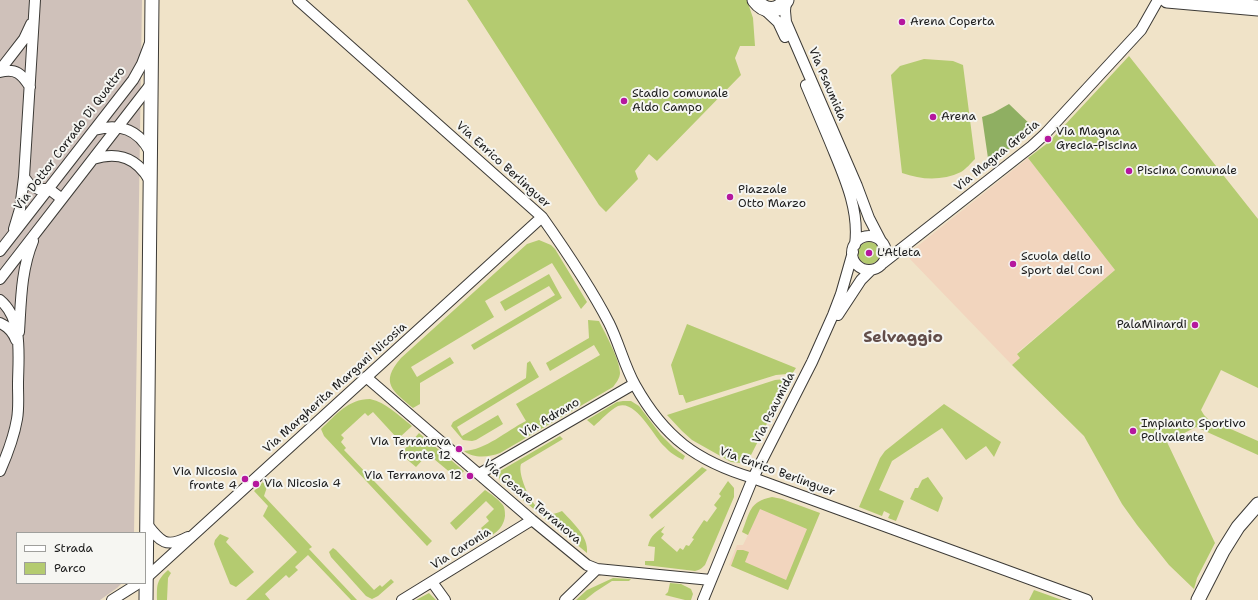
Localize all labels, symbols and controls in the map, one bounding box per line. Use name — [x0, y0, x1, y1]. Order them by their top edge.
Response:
place label: Arena Coperta — [910, 15, 994, 29]
marker: Arena Coperta — [897, 17, 907, 27]
street label: Via Psaumida — [805, 45, 849, 123]
street label: Via Dottor Corrado Di Quattro — [11, 64, 129, 214]
place label: Stadio comunale Aldo Campo — [632, 87, 728, 115]
marker: Stadio comunale Aldo Campo — [619, 96, 629, 106]
place label: Arena — [941, 110, 976, 124]
marker: Arena — [928, 112, 938, 122]
street label: Via Magna Grecia — [952, 117, 1042, 195]
street label: Via Enrico Berlinguer — [453, 119, 553, 211]
place label: Via Magna Grecia-Piscina — [1056, 125, 1137, 153]
marker: Via Magna Grecia-Piscina — [1043, 134, 1053, 144]
place label: Piscina Comunale — [1137, 164, 1237, 178]
marker: Piscina Comunale — [1124, 166, 1134, 176]
place label: Piazzale Otto Marzo — [738, 183, 806, 211]
marker: Piazzale Otto Marzo — [725, 192, 735, 202]
place label: L'Atleta — [877, 246, 920, 260]
marker: L'Atleta — [864, 248, 874, 258]
place label: Scuola dello Sport del Coni — [1021, 250, 1103, 278]
marker: Scuola dello Sport del Coni — [1008, 259, 1018, 269]
place label: PalaMinardi — [1117, 318, 1187, 332]
street label: Via Margherita Margani Nicosia — [260, 320, 410, 456]
marker: PalaMinardi — [1190, 320, 1200, 330]
district label: Selvaggio — [863, 328, 943, 348]
street label: Via Psaumida — [750, 370, 798, 446]
street label: Via Adrano — [518, 395, 582, 441]
place label: Impianto Sportivo Polivalente — [1141, 417, 1246, 445]
marker: Impianto Sportivo Polivalente — [1128, 426, 1138, 436]
place label: Via Terranova fronte 12 — [370, 435, 451, 463]
marker: Via Terranova fronte 12 — [454, 444, 464, 454]
street label: Via Enrico Berlinguer — [717, 444, 837, 500]
street label: Via Cesare Terranova — [480, 457, 584, 547]
place label: Via Nicosia fronte 4 — [173, 465, 237, 493]
place label: Via Terranova 12 — [364, 469, 462, 483]
marker: Via Terranova 12 — [465, 471, 475, 481]
marker: Via Nicosia fronte 4 — [240, 474, 250, 484]
place label: Via Nicosia 4 — [264, 477, 341, 491]
marker: Via Nicosia 4 — [251, 479, 261, 489]
street label: Via Caronia — [429, 525, 493, 573]
legend — [16, 532, 146, 584]
text: Strada — [54, 540, 93, 556]
text: Parco — [54, 560, 86, 576]

